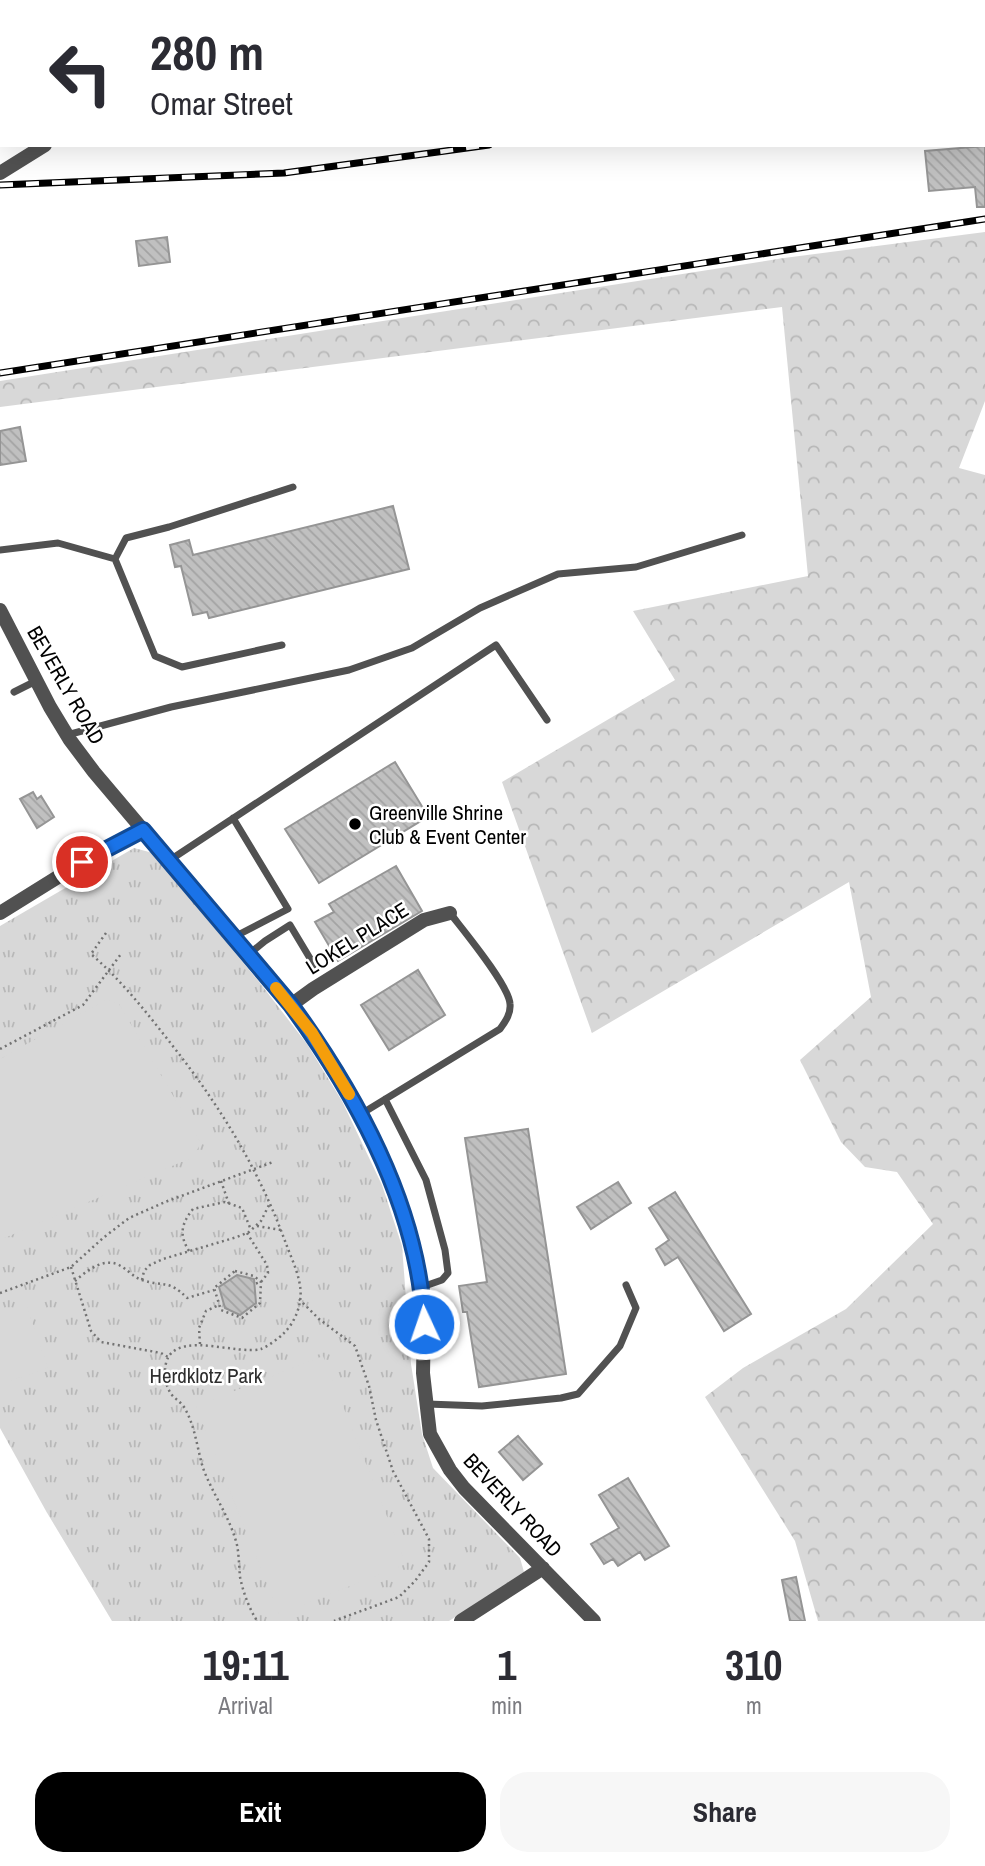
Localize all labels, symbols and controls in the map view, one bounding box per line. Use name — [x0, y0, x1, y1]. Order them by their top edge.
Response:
text: 280 m — [150, 19, 264, 85]
icon: left — [35, 28, 126, 119]
text: Omar Street — [150, 82, 293, 125]
street label: BEVERLY ROAD — [20, 620, 112, 750]
place label: Greenville Shrine Club & Event Center — [369, 798, 526, 851]
marker: Greenville Shrine Club & Event Center — [347, 816, 363, 832]
pin — [52, 832, 112, 892]
icon: arrive — [63, 843, 101, 881]
street label: LOKEL PLACE — [300, 895, 414, 981]
position arrow — [387, 1287, 461, 1361]
park label: Herdklotz Park — [150, 1361, 263, 1390]
street label: BEVERLY ROAD — [457, 1447, 569, 1563]
text: 19:11 — [202, 1637, 289, 1693]
text: 1 — [497, 1637, 516, 1693]
text: 310 — [725, 1637, 783, 1693]
text: Arrival — [218, 1690, 273, 1721]
text: min — [491, 1690, 523, 1721]
text: m — [746, 1690, 762, 1721]
button: Exit — [35, 1772, 486, 1852]
button: Share — [500, 1772, 950, 1852]

